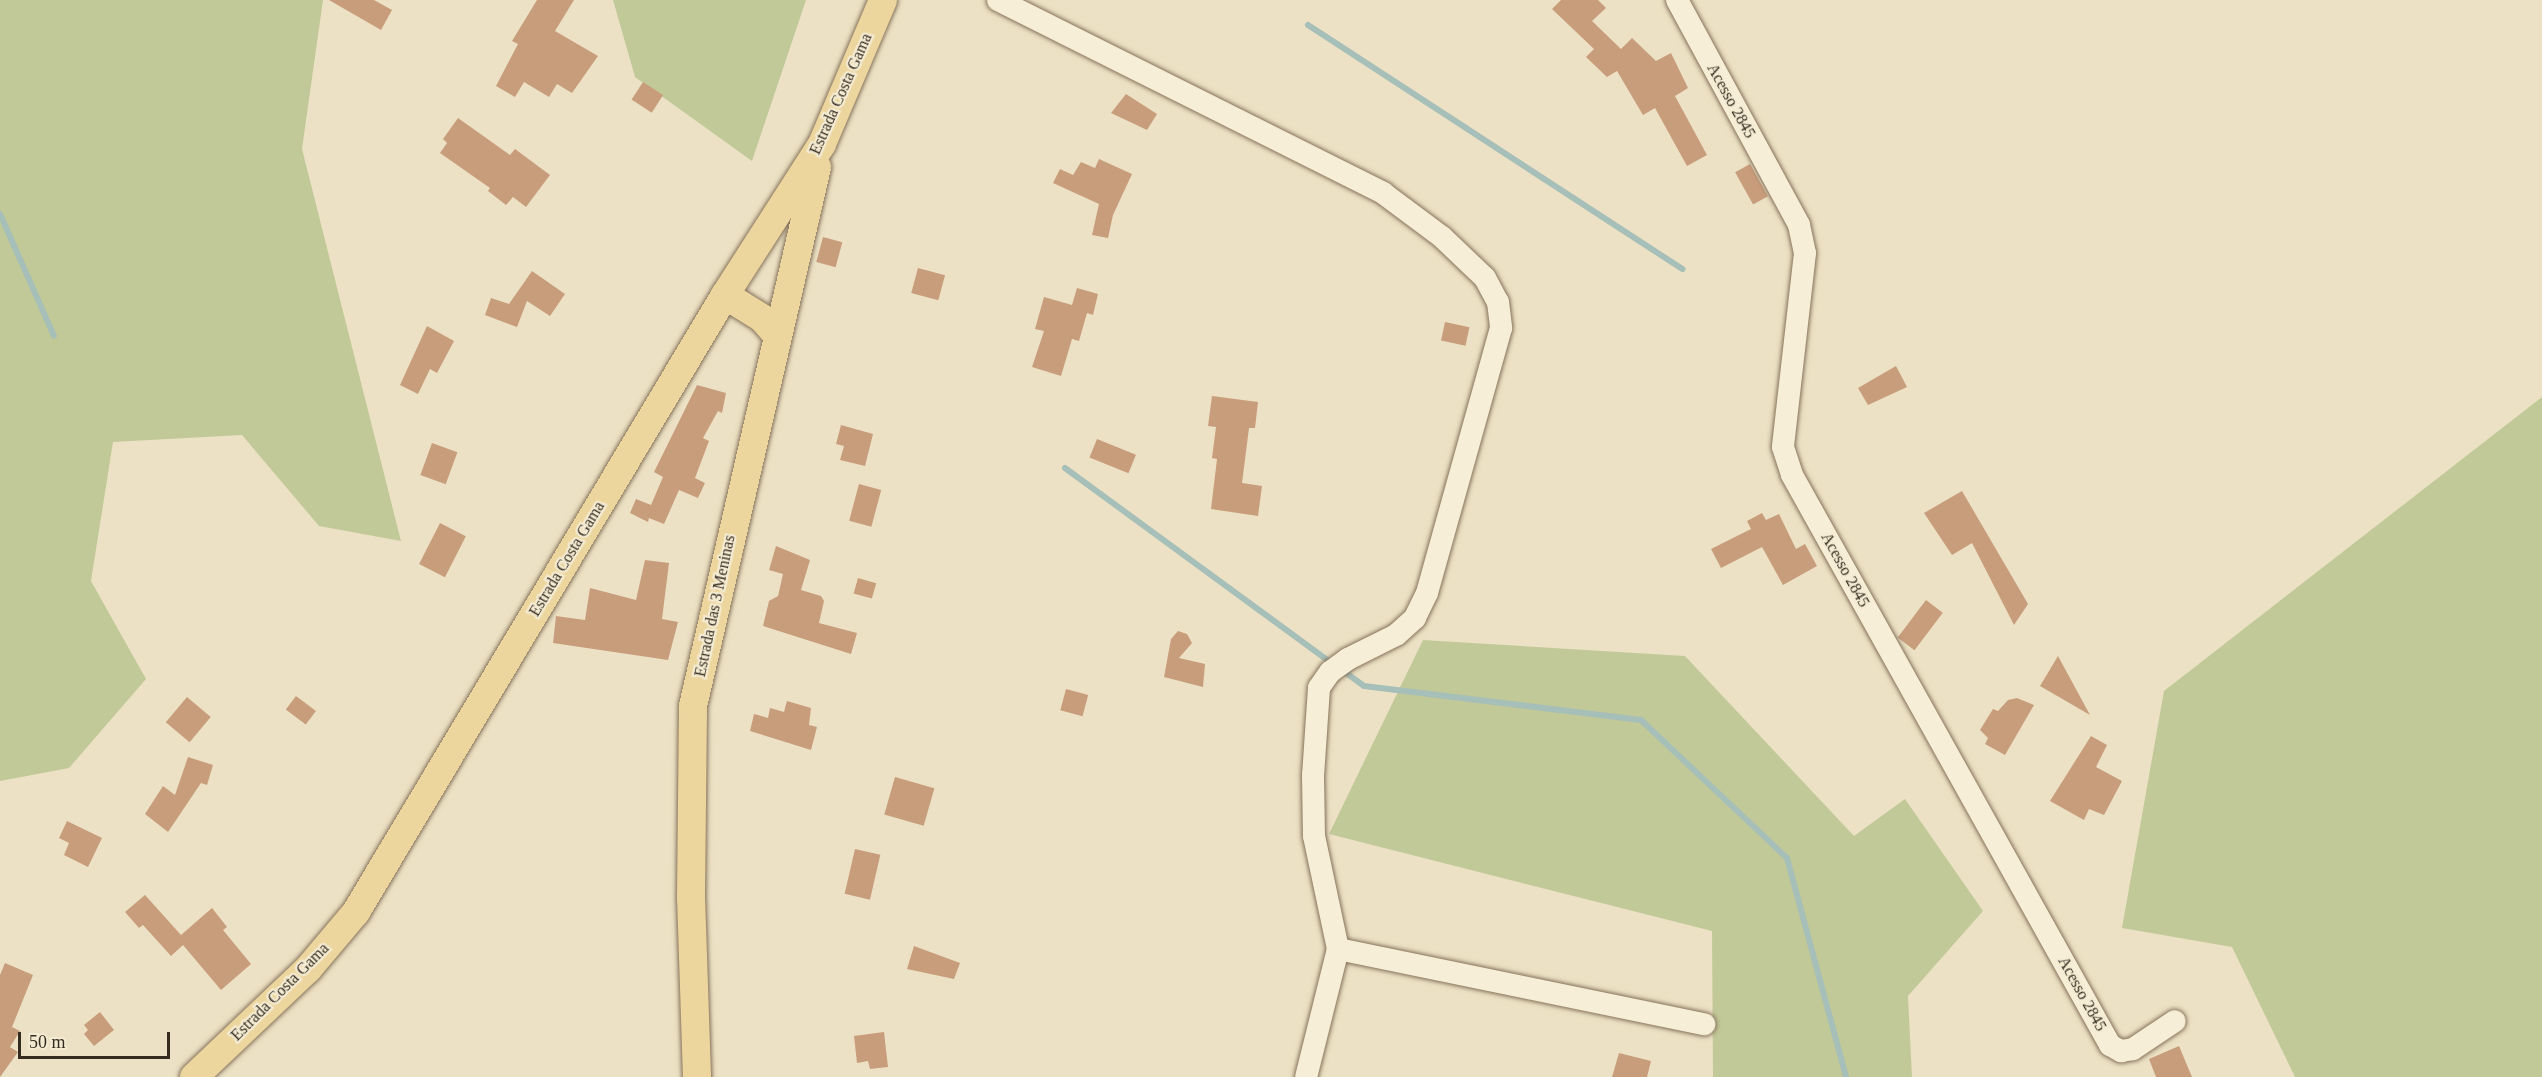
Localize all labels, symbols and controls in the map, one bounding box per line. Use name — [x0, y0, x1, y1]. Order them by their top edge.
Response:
street label: Estrada Costa Gama — [806, 30, 876, 158]
street label: Acesso 2845 — [1703, 60, 1759, 142]
street label: Estrada Costa Gama — [525, 498, 609, 620]
street label: Acesso 2845 — [1817, 529, 1873, 611]
street label: Estrada das 3 Meninas — [691, 533, 739, 679]
street label: Estrada Costa Gama — [227, 939, 333, 1045]
street label: Acesso 2845 — [2054, 953, 2110, 1035]
scale bar — [21, 1020, 172, 1058]
text: 50 m — [29, 1032, 66, 1052]

